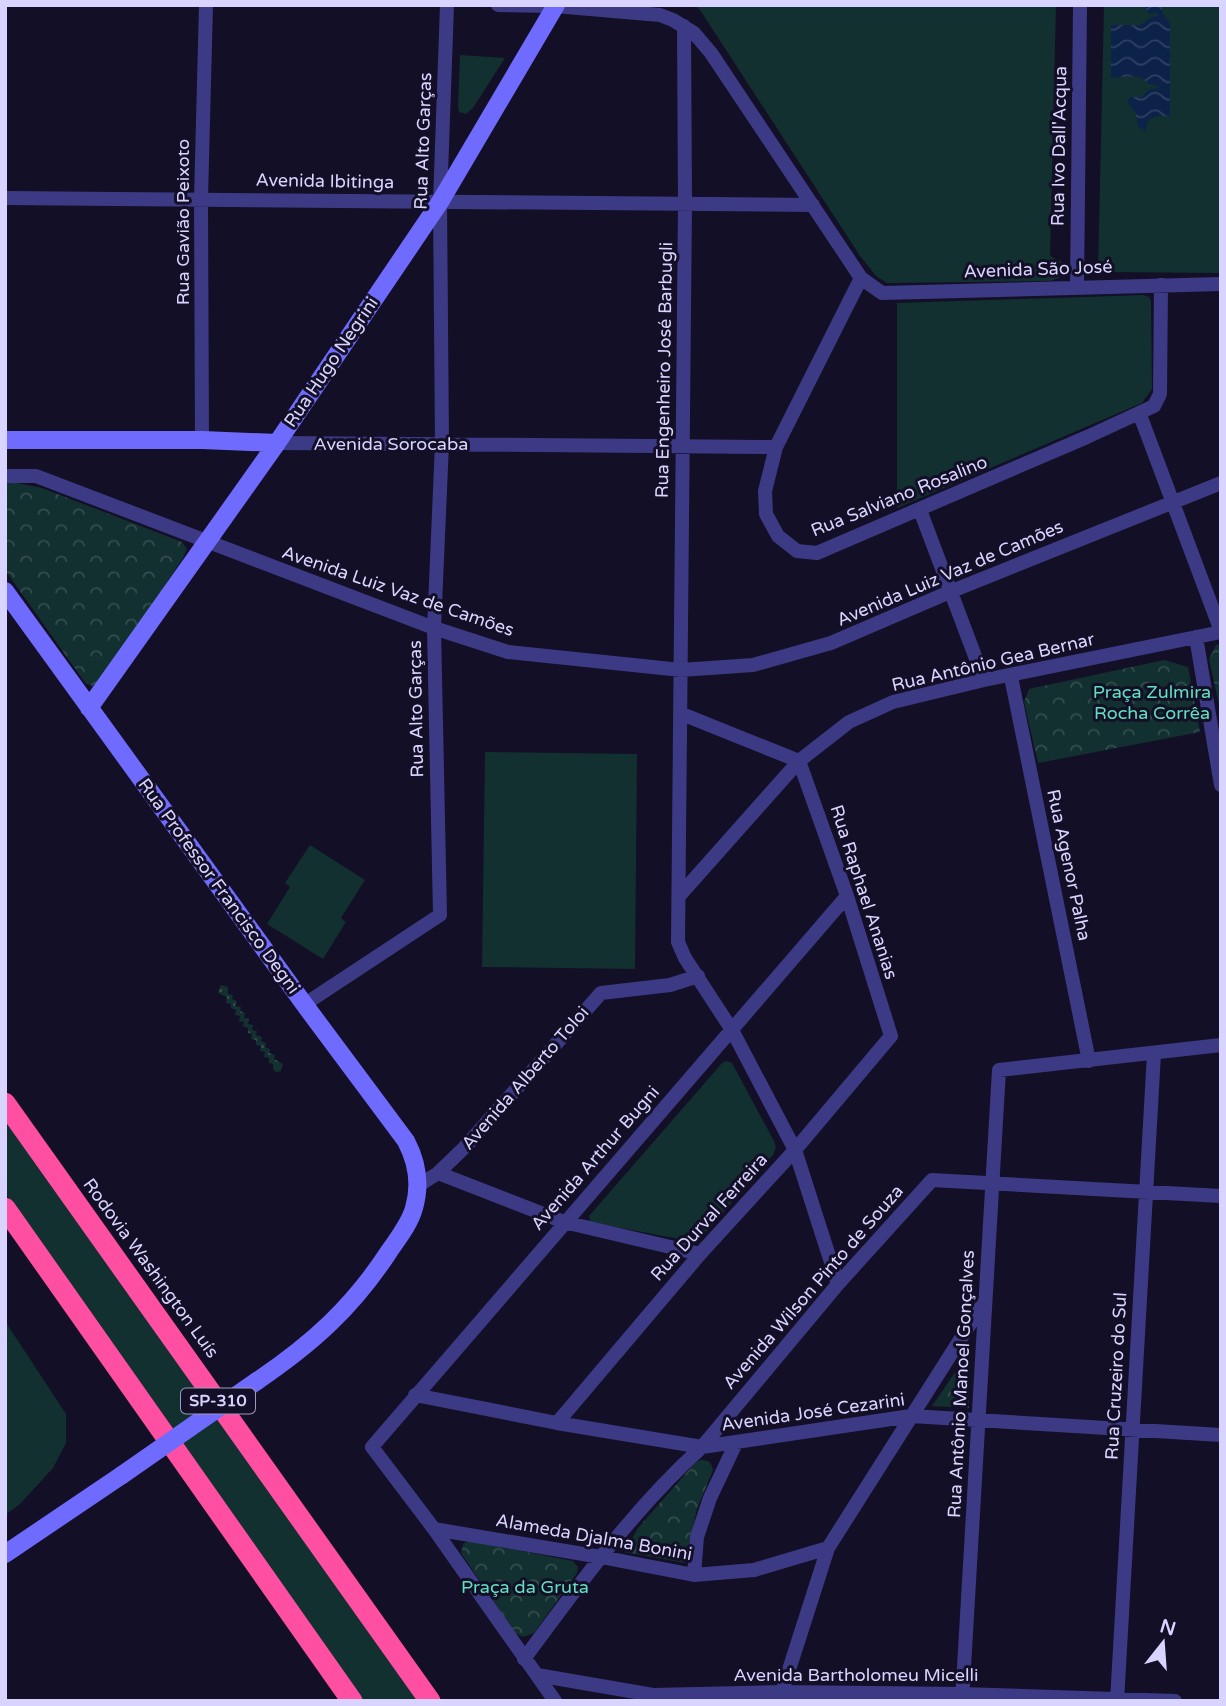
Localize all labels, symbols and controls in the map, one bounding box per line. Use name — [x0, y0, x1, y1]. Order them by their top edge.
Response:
street label: Rua Ivo Dall'Acqua — [1047, 66, 1071, 226]
street label: Rua Alto Garças — [410, 72, 436, 210]
street label: Rua Gavião Peixoto — [172, 139, 194, 305]
street label: Avenida Ibitinga — [256, 169, 394, 193]
street label: Rua Engenheiro José Barbugli — [651, 242, 677, 498]
street label: Avenida São José — [963, 255, 1113, 283]
street label: Rua Hugo Negrini — [279, 293, 383, 431]
street label: Avenida Sorocaba — [314, 433, 468, 455]
street label: Rua Salviano Rosalino — [808, 450, 990, 541]
street label: Avenida Luiz Vaz de Camões — [833, 515, 1067, 631]
street label: Avenida Luiz Vaz de Camões — [279, 541, 517, 641]
street label: Rua Antônio Gea Bernar — [889, 628, 1097, 696]
street label: Rua Alto Garças — [404, 640, 428, 778]
park label: Praça Zulmira Rocha Corrêa — [1093, 681, 1211, 724]
street label: Rua Professor Francisco Degni — [133, 774, 305, 998]
street label: Rua Agenor Palha — [1042, 787, 1096, 943]
street label: Rua Raphael Ananias — [825, 802, 903, 982]
street label: Avenida Alberto Toloi — [457, 1002, 593, 1154]
street label: Avenida Arthur Bugni — [526, 1081, 664, 1235]
street label: Rua Durval Ferreira — [646, 1149, 772, 1285]
street label: Rodovia Washington Luís — [78, 1174, 224, 1362]
street label: Avenida Wilson Pinto de Souza — [718, 1180, 908, 1394]
street label: Rua Antônio Manoel Gonçalves — [943, 1250, 979, 1518]
street label: Rua Cruzeiro do Sul — [1101, 1292, 1131, 1460]
road number: SP-310 — [181, 1388, 255, 1414]
street label: Avenida José Cezarini — [720, 1388, 906, 1436]
street label: Alameda Djalma Bonini — [494, 1509, 694, 1565]
park label: Praça da Gruta — [461, 1576, 589, 1598]
north arrow — [1128, 1608, 1198, 1678]
text: N — [1157, 1615, 1178, 1640]
street label: Avenida Bartholomeu Micelli — [734, 1664, 978, 1686]

